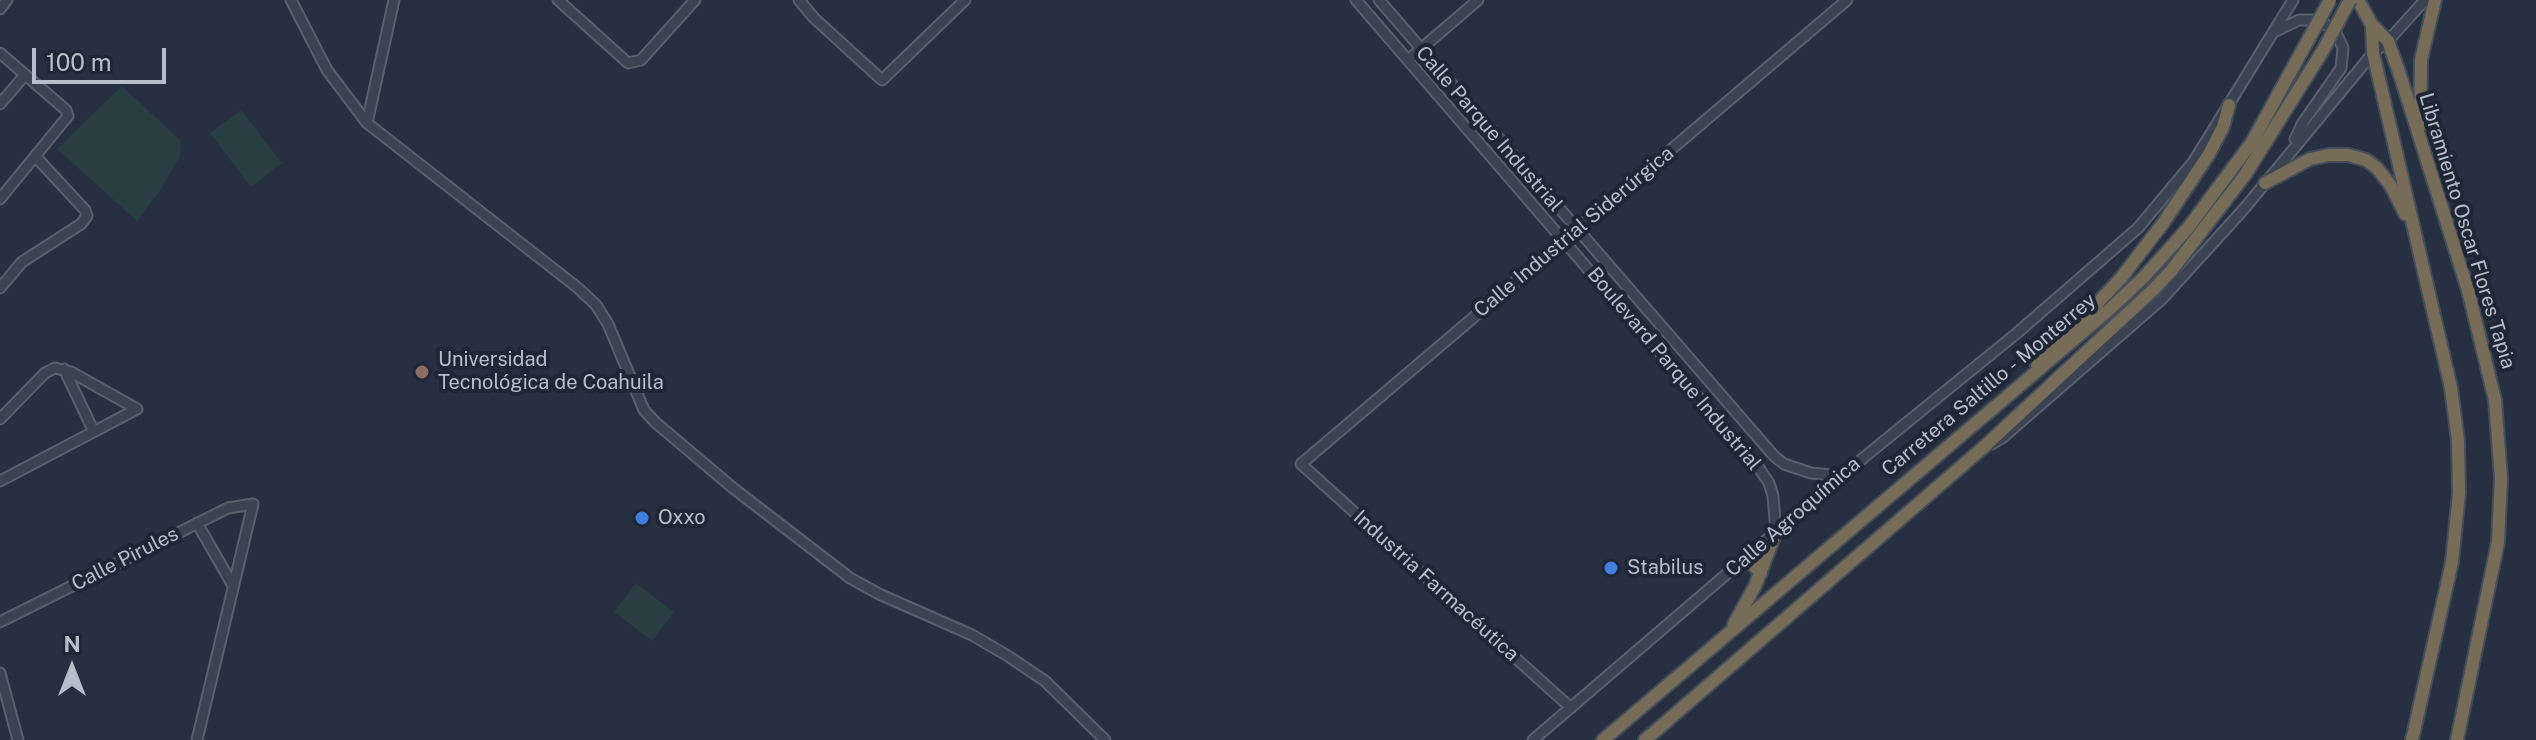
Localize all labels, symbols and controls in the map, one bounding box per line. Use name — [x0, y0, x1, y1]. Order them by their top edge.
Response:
scale bar — [36, 32, 170, 82]
street label: Calle Parque Industrial — [1411, 41, 1567, 217]
text: 100 m — [46, 48, 112, 76]
street label: Libramiento Oscar Flores Tapia — [2414, 90, 2520, 372]
street label: Calle Industrial Siderúrgica — [1469, 141, 1679, 323]
street label: Boulevard Parque Industrial — [1582, 263, 1766, 475]
street label: Carretera Saltillo - Monterrey — [1877, 288, 2101, 482]
place label: Universidad Tecnológica de Coahuila — [438, 348, 664, 395]
marker: Universidad Tecnológica de Coahuila — [413, 363, 431, 381]
street label: Calle Agroquímica — [1721, 452, 1865, 582]
street label: Industria Farmacéutica — [1348, 505, 1524, 667]
place label: Oxxo — [658, 506, 706, 530]
marker: Oxxo — [633, 509, 651, 527]
street label: Calle Pirules — [68, 522, 182, 596]
place label: Stabilus — [1627, 556, 1703, 580]
marker: Stabilus — [1602, 559, 1620, 577]
north arrow — [32, 628, 112, 708]
text: N — [63, 631, 81, 657]

